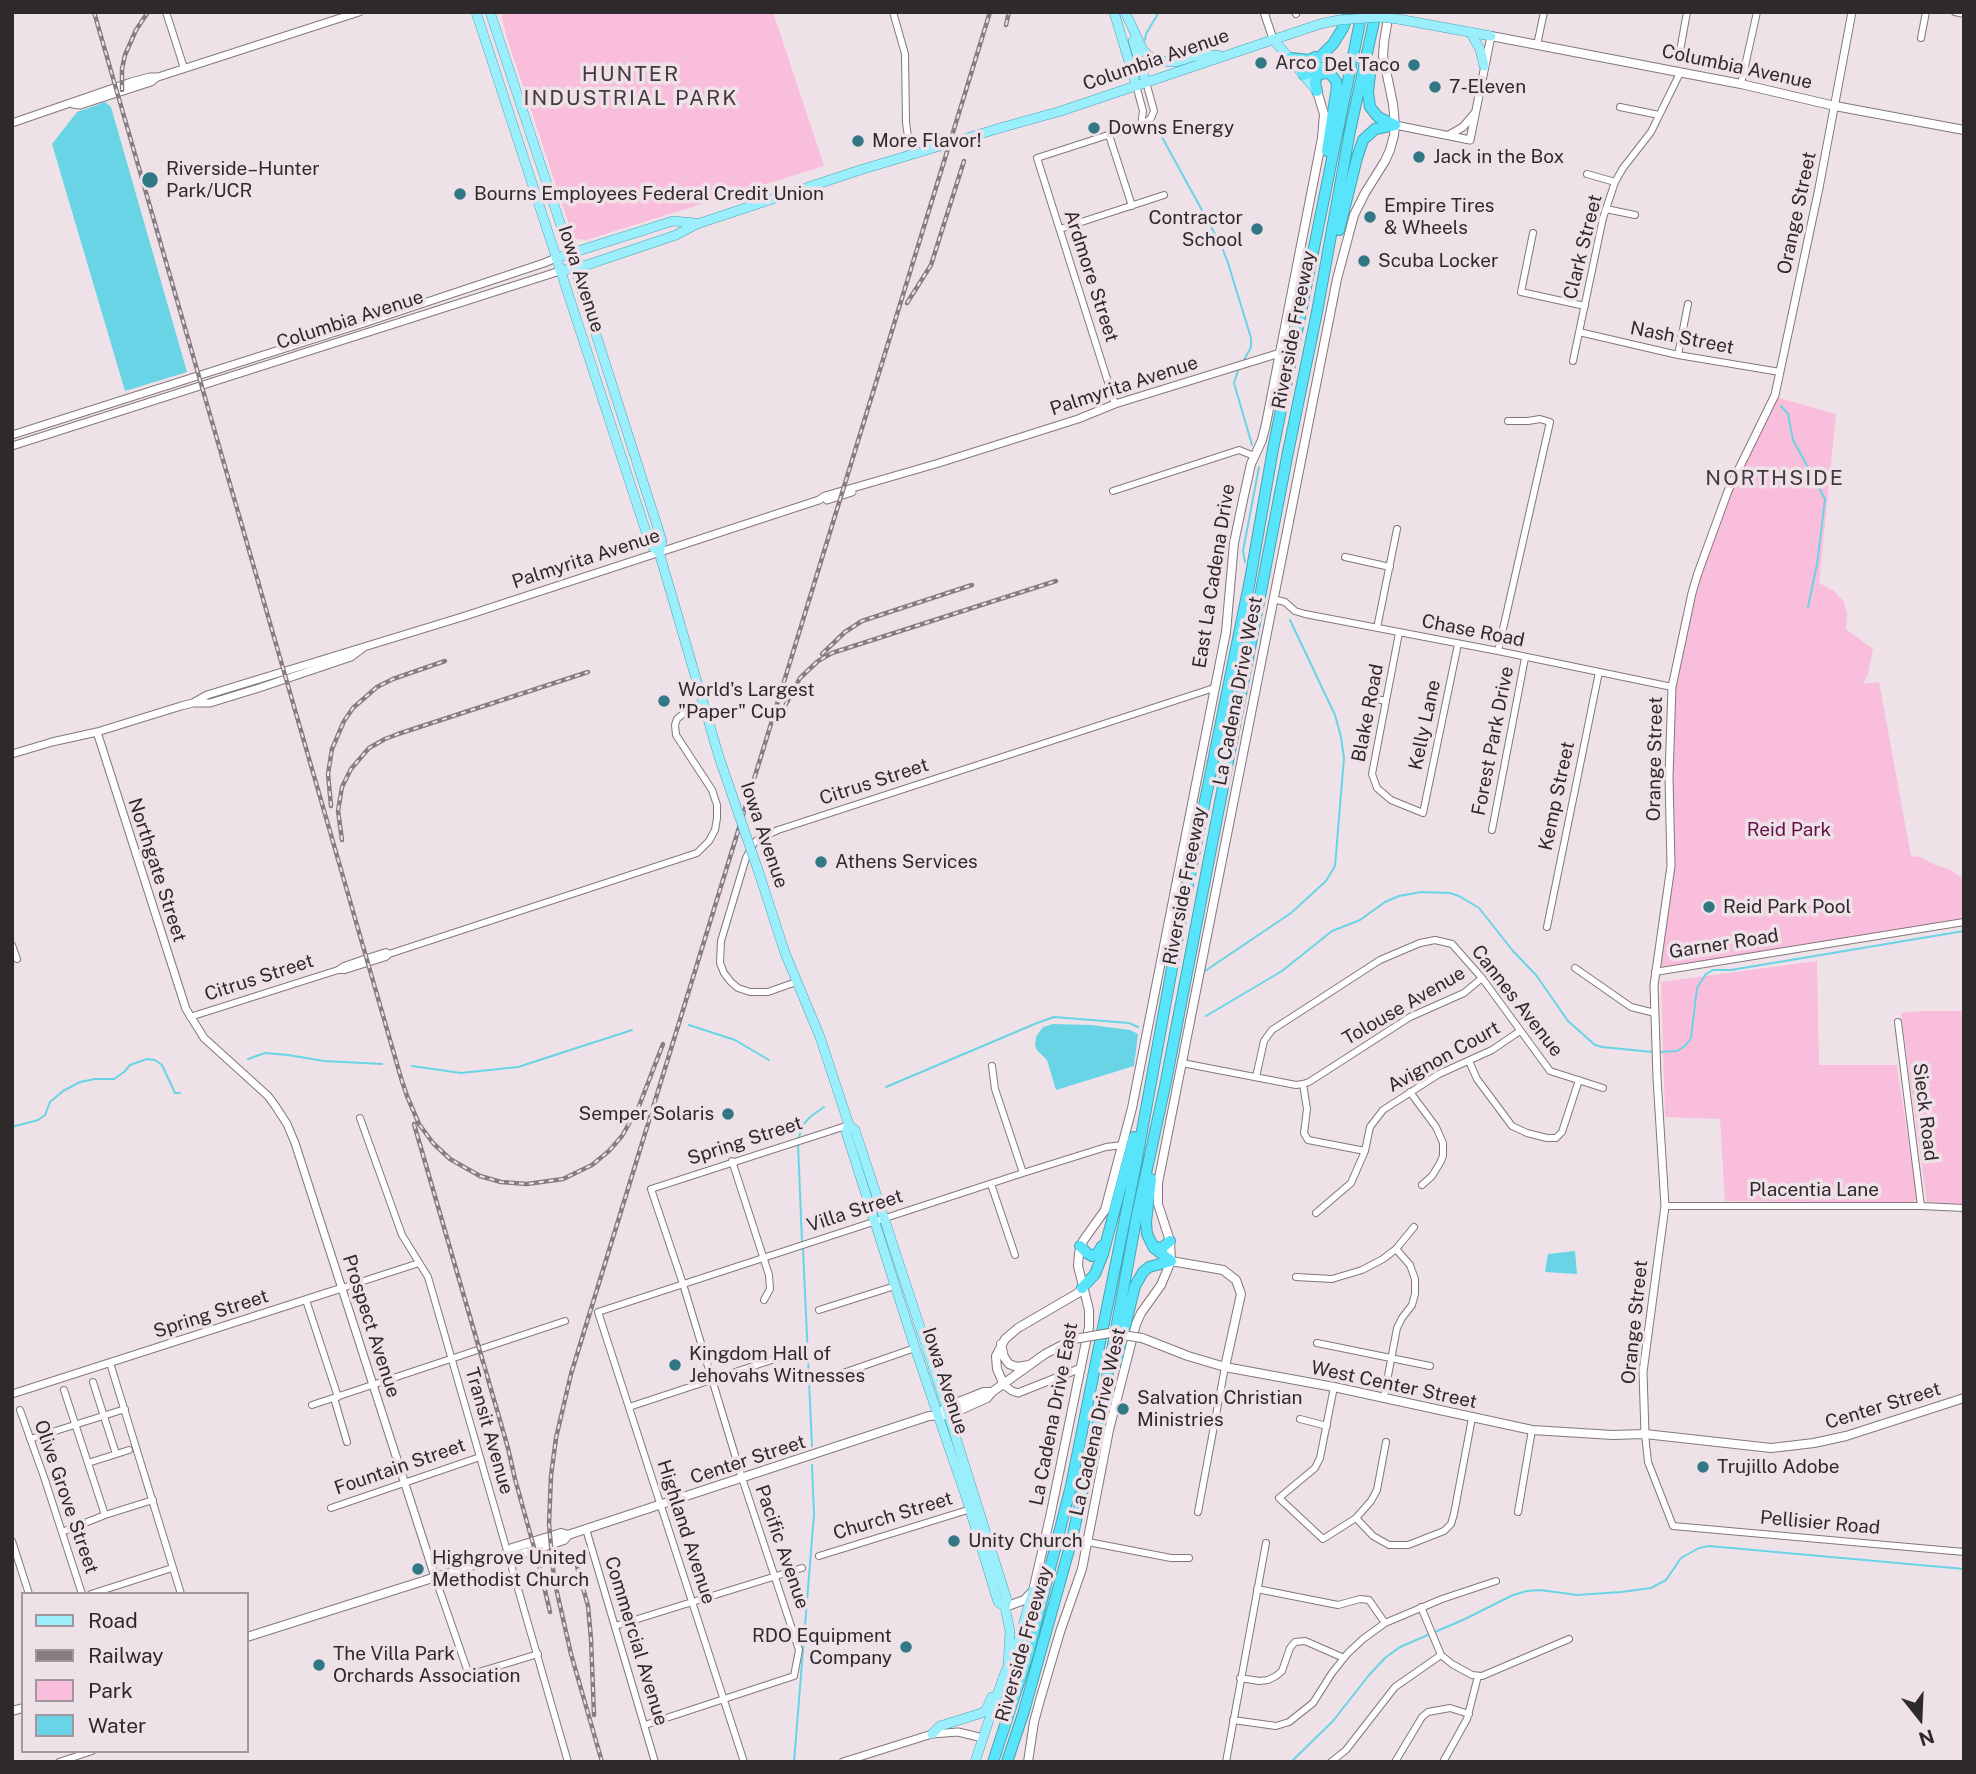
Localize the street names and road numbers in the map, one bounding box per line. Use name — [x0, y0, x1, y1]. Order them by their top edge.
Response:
street label: Columbia Avenue — [1080, 24, 1232, 96]
street label: Columbia Avenue — [1660, 40, 1814, 94]
street label: Orange Street — [1773, 150, 1821, 276]
street label: Clark Street — [1559, 192, 1607, 302]
street label: Ardmore Street — [1059, 207, 1123, 345]
street label: Iowa Avenue — [553, 223, 609, 335]
street label: Riverside Freeway — [1267, 249, 1321, 411]
street label: Columbia Avenue — [274, 285, 426, 355]
street label: Nash Street — [1628, 317, 1736, 359]
street label: Palmyrita Avenue — [1047, 351, 1201, 421]
street label: East La Cadena Drive — [1188, 482, 1240, 670]
street label: Palmyrita Avenue — [509, 524, 663, 594]
street label: La Cadena Drive West — [1208, 594, 1268, 788]
street label: Chase Road — [1420, 610, 1526, 652]
street label: Blake Road — [1347, 662, 1389, 764]
street label: Forest Park Drive — [1467, 664, 1519, 818]
street label: Kelly Lane — [1404, 678, 1446, 772]
street label: Orange Street — [1643, 696, 1667, 822]
street label: Kemp Street — [1534, 739, 1580, 853]
street label: Citrus Street — [817, 754, 931, 810]
street label: Iowa Avenue — [735, 779, 793, 891]
street label: Northgate Street — [123, 795, 191, 945]
street label: Riverside Freeway — [1158, 805, 1212, 967]
street label: Garner Road — [1668, 924, 1780, 964]
street label: Cannes Avenue — [1466, 941, 1568, 1061]
street label: Citrus Street — [202, 950, 316, 1006]
street label: Tolouse Avenue — [1339, 962, 1469, 1050]
street label: Avignon Court — [1384, 1017, 1504, 1097]
street label: Sieck Road — [1908, 1062, 1942, 1162]
street label: Spring Street — [685, 1112, 805, 1170]
street label: Placentia Lane — [1749, 1179, 1879, 1201]
street label: Villa Street — [804, 1185, 906, 1237]
street label: Prospect Avenue — [337, 1252, 405, 1400]
street label: Orange Street — [1617, 1259, 1653, 1385]
street label: Spring Street — [151, 1285, 271, 1343]
street label: La Cadena Drive East — [1025, 1320, 1083, 1508]
street label: Iowa Avenue — [917, 1325, 973, 1437]
street label: La Cadena Drive West — [1065, 1326, 1131, 1518]
street label: West Center Street — [1309, 1356, 1479, 1414]
street label: Transit Avenue — [460, 1365, 518, 1497]
street label: Center Street — [1822, 1378, 1944, 1434]
street label: Olive Grove Street — [29, 1417, 103, 1577]
street label: Center Street — [688, 1431, 808, 1489]
street label: Fountain Street — [331, 1434, 469, 1500]
street label: Highland Avenue — [652, 1457, 720, 1607]
street label: Pacific Avenue — [750, 1482, 814, 1612]
street label: Church Street — [831, 1487, 955, 1545]
street label: Pellisier Road — [1759, 1506, 1881, 1540]
street label: Commercial Avenue — [599, 1554, 673, 1728]
street label: Riverside Freeway — [991, 1564, 1057, 1724]

